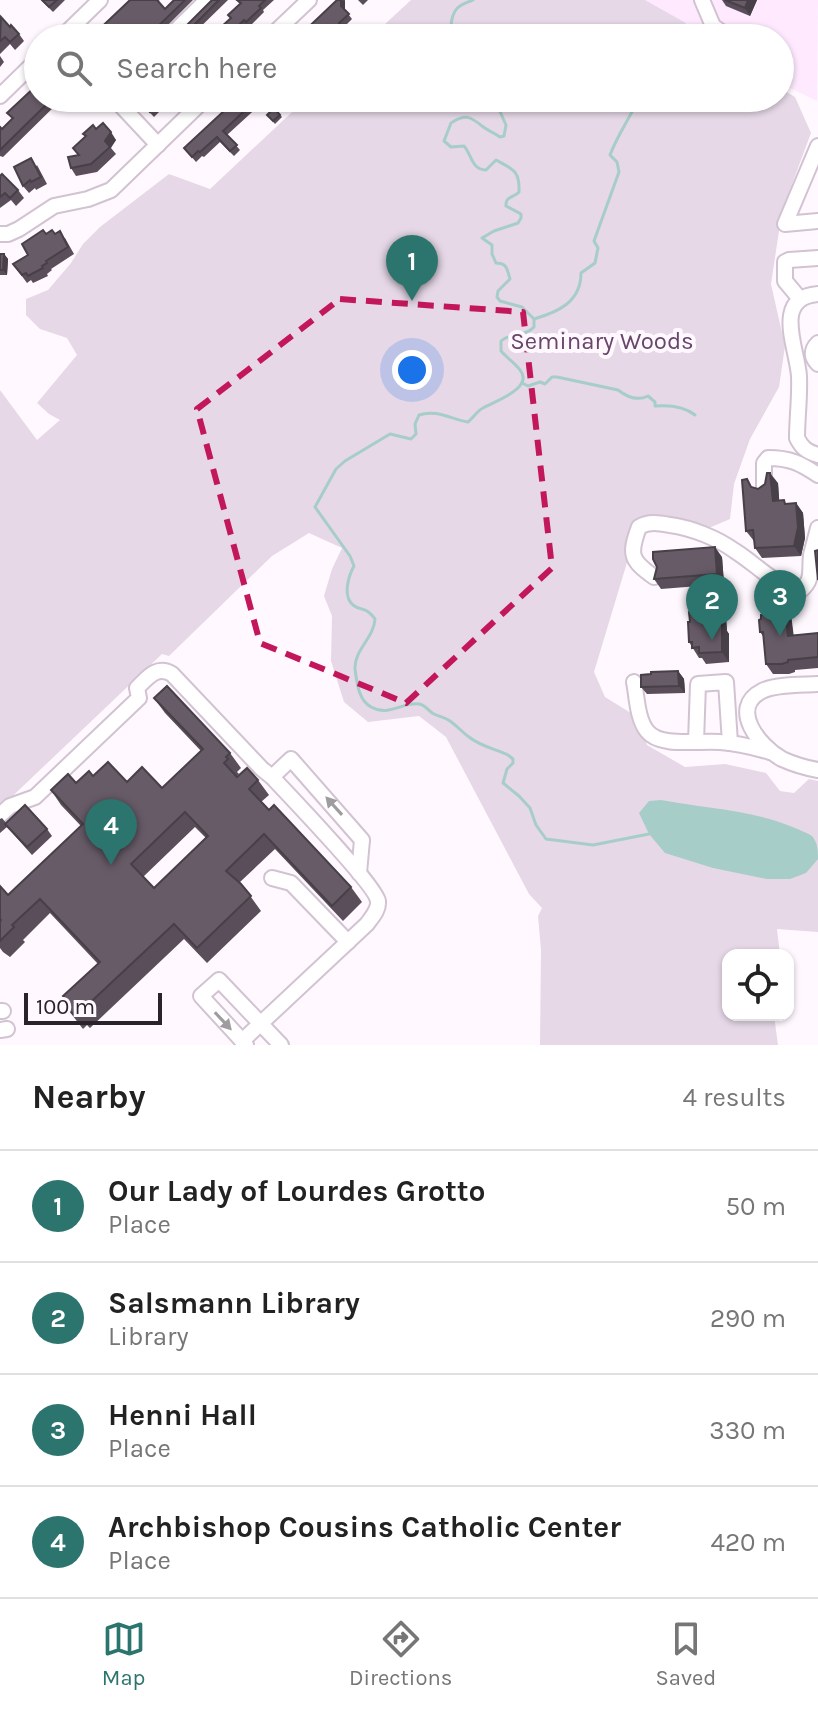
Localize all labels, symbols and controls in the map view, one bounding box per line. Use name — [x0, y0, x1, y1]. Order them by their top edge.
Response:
search box — [24, 24, 794, 112]
icon: search — [52, 46, 96, 90]
text: Search here — [116, 50, 277, 86]
pin: 1 — [386, 235, 438, 301]
park label: Seminary Woods — [510, 327, 694, 355]
your location — [392, 350, 432, 390]
pin: 3 — [754, 570, 806, 636]
pin: 2 — [686, 574, 738, 640]
one-way arrow — [325, 797, 343, 816]
pin: 4 — [85, 799, 137, 865]
map controls — [722, 949, 794, 1021]
button: locate — [722, 949, 794, 1021]
scale bar — [24, 989, 162, 1025]
text: 100 m — [36, 994, 95, 1020]
one-way arrow — [213, 1011, 232, 1030]
text: Nearby — [32, 1077, 146, 1117]
text: 4 results — [682, 1082, 786, 1113]
text: Our Lady of Lourdes Grotto — [108, 1173, 486, 1209]
text: 1 — [53, 1191, 63, 1222]
text: 50 m — [725, 1191, 786, 1222]
text: Place — [108, 1209, 171, 1240]
text: Salsmann Library — [108, 1285, 360, 1321]
text: 2 — [50, 1303, 66, 1334]
text: 290 m — [710, 1303, 786, 1334]
text: Library — [108, 1321, 189, 1352]
text: Henni Hall — [108, 1397, 257, 1433]
text: 3 — [50, 1415, 66, 1446]
text: 330 m — [709, 1415, 786, 1446]
text: Place — [108, 1433, 171, 1464]
text: Archbishop Cousins Catholic Center — [108, 1509, 621, 1545]
text: 4 — [50, 1527, 66, 1558]
text: 420 m — [710, 1527, 786, 1558]
text: Place — [108, 1545, 171, 1576]
tab: Map — [102, 1617, 146, 1691]
tab: Directions — [349, 1617, 452, 1691]
tab: Saved — [656, 1617, 716, 1691]

